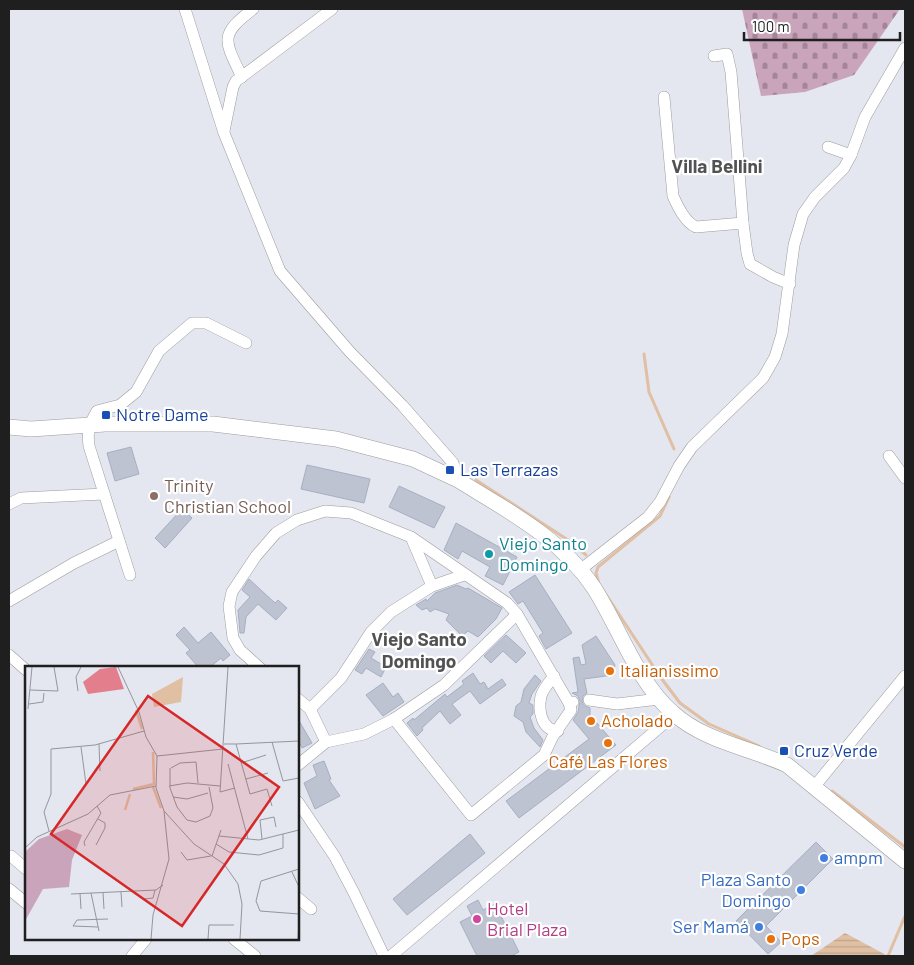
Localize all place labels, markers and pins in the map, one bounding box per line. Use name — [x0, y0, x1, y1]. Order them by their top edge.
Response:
place label: Notre Dame — [116, 403, 209, 425]
marker: Notre Dame — [100, 409, 112, 421]
place label: Las Terrazas — [460, 458, 558, 480]
marker: Las Terrazas — [444, 464, 456, 476]
place label: Trinity Christian School — [164, 474, 291, 517]
marker: Trinity Christian School — [148, 490, 160, 502]
place label: Viejo Santo Domingo — [499, 532, 587, 575]
marker: Viejo Santo Domingo — [483, 548, 495, 560]
place label: Italianissimo — [620, 659, 719, 681]
marker: Italianissimo — [604, 665, 616, 677]
place label: Acholado — [601, 709, 673, 731]
marker: Acholado — [585, 715, 597, 727]
marker: Café Las Flores — [602, 737, 614, 749]
place label: Cruz Verde — [794, 739, 878, 761]
marker: Cruz Verde — [778, 745, 790, 757]
place label: Café Las Flores — [548, 750, 668, 772]
place label: ampm — [834, 846, 883, 868]
marker: ampm — [818, 852, 830, 864]
place label: Plaza Santo Domingo — [701, 868, 791, 911]
marker: Plaza Santo Domingo — [795, 884, 807, 896]
place label: Hotel Brial Plaza — [487, 897, 568, 940]
marker: Hotel Brial Plaza — [471, 913, 483, 925]
place label: Ser Mamá — [673, 915, 749, 937]
marker: Ser Mamá — [753, 921, 765, 933]
place label: Pops — [781, 927, 820, 949]
marker: Pops — [765, 933, 777, 945]

